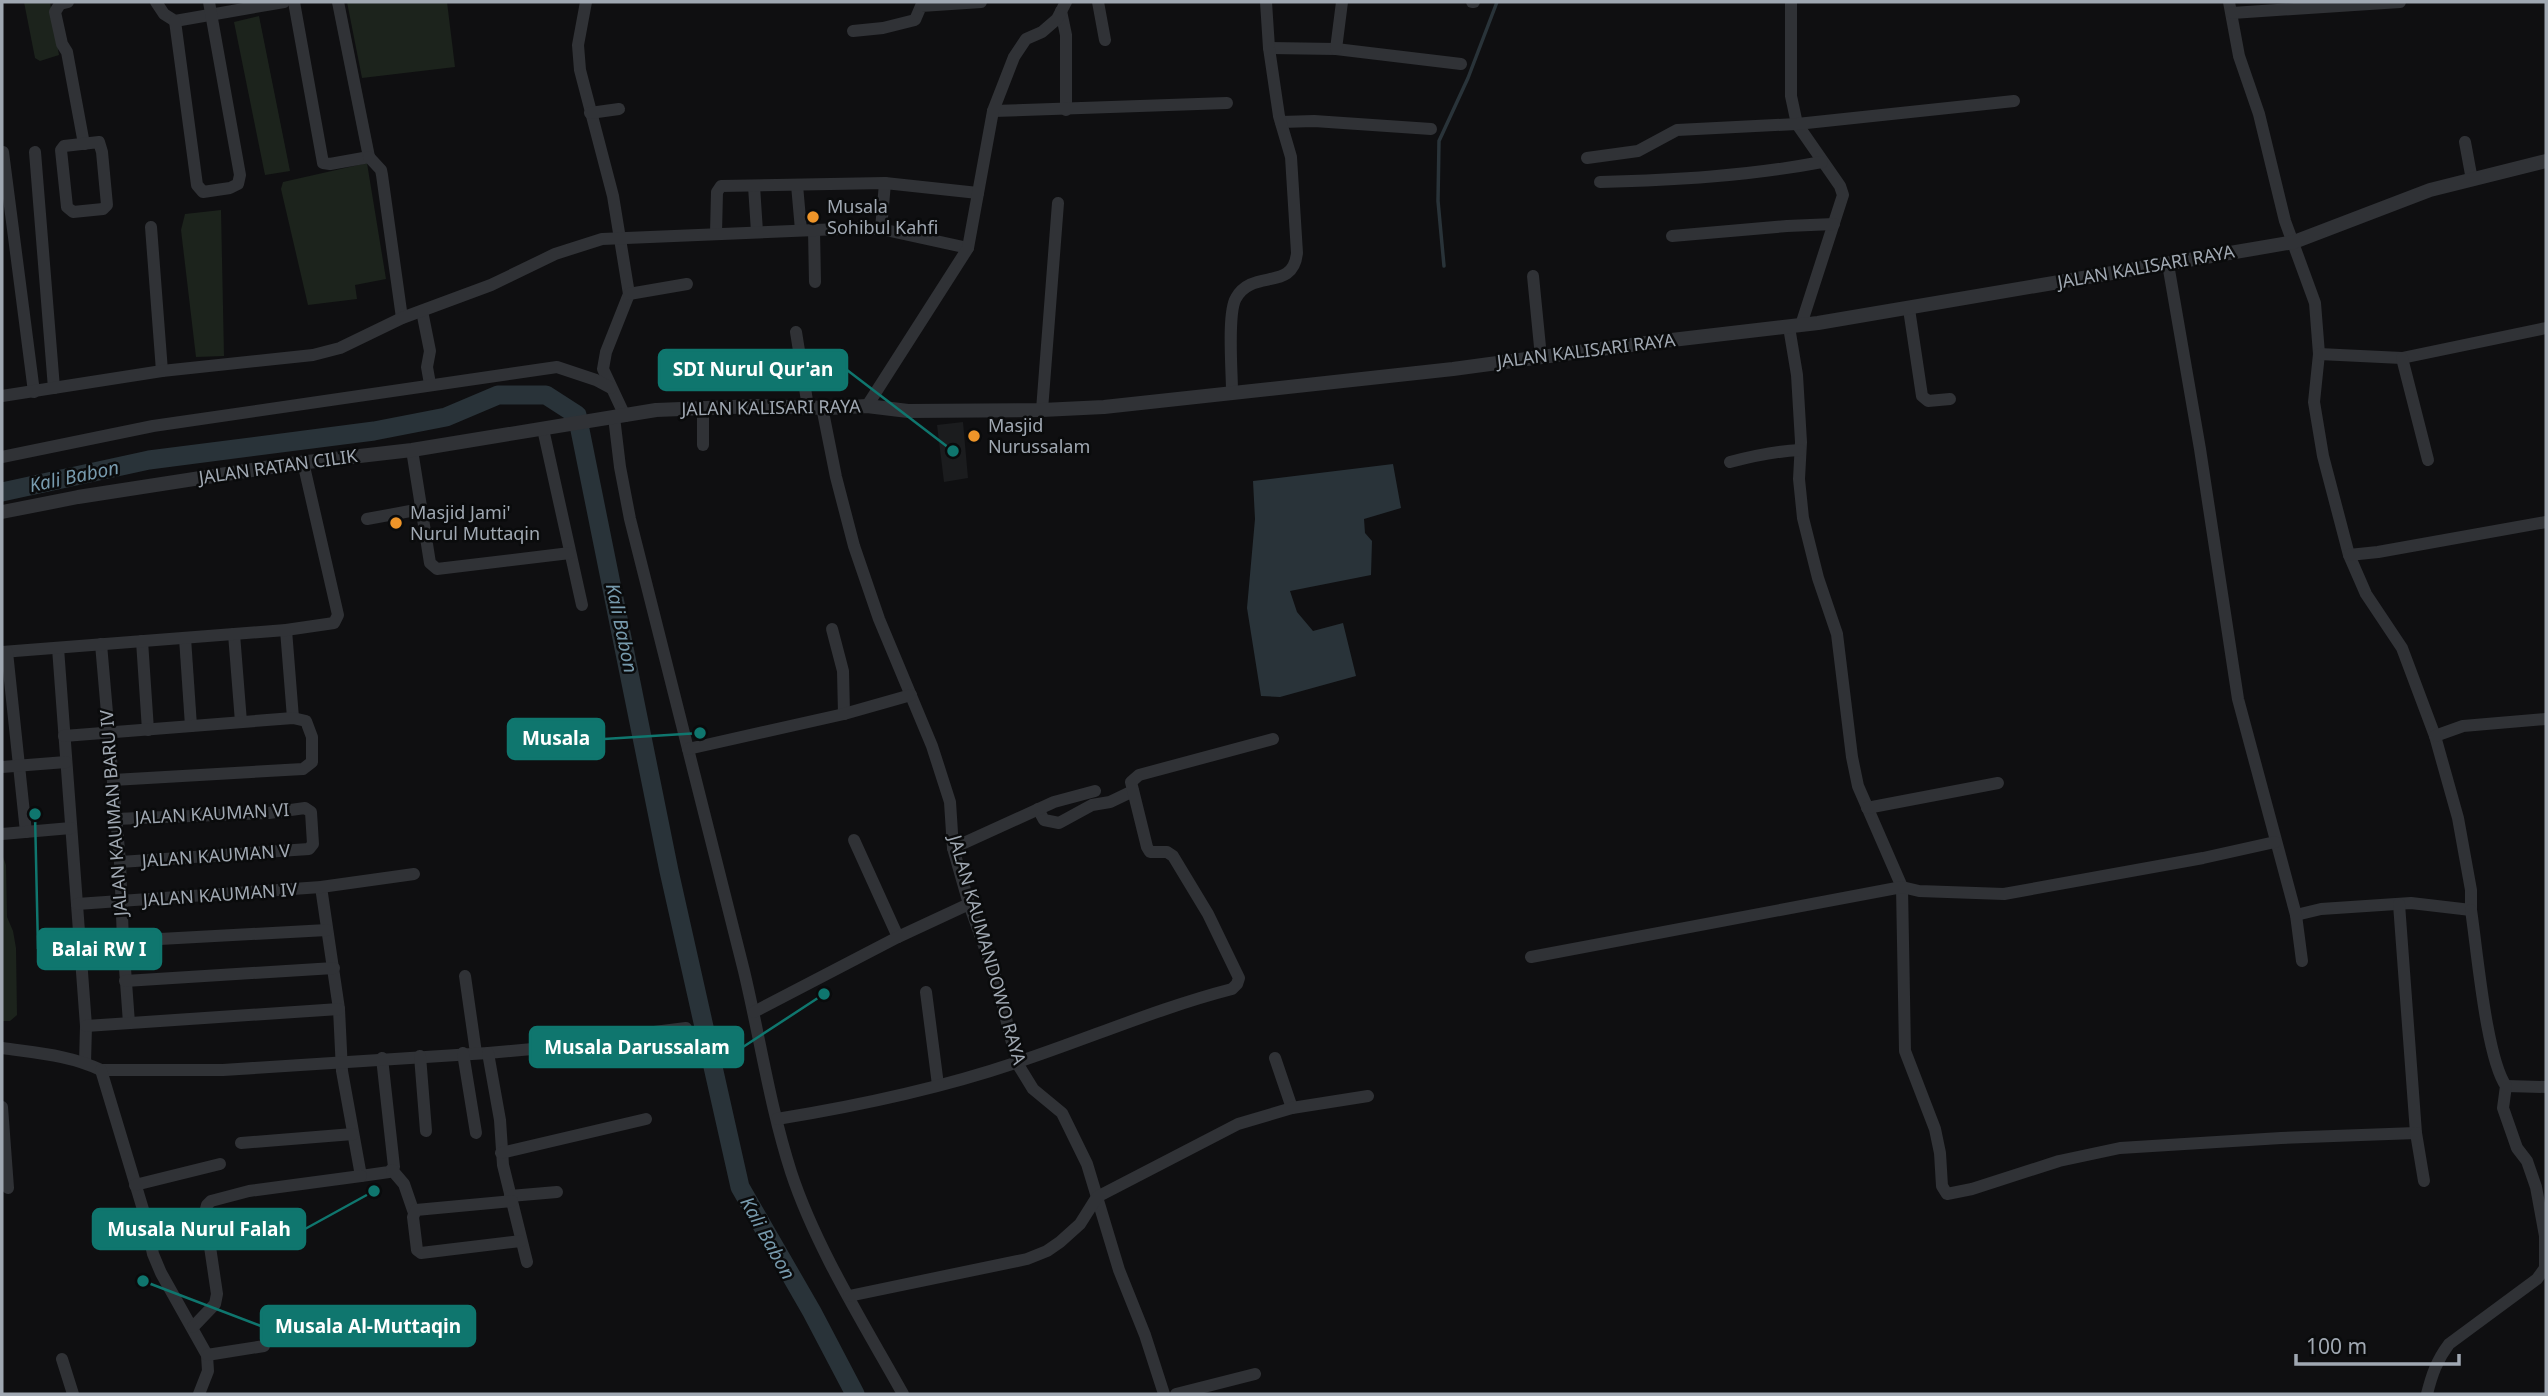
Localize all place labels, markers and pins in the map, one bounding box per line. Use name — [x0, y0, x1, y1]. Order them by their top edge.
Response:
place label: Musala Sohibul Kahfi — [827, 194, 938, 239]
marker: Musala Sohibul Kahfi — [805, 209, 821, 225]
callout: SDI Nurul Qur'an — [659, 350, 847, 390]
place label: Masjid Nurussalam — [988, 413, 1090, 458]
marker: Masjid Nurussalam — [966, 428, 982, 444]
place label: Masjid Jami' Nurul Muttaqin — [410, 500, 540, 545]
marker: Masjid Jami' Nurul Muttaqin — [388, 515, 404, 531]
callout: Musala — [508, 719, 604, 759]
callout: Balai RW I — [38, 929, 161, 969]
callout: Musala Darussalam — [530, 1027, 743, 1067]
callout: Musala Nurul Falah — [93, 1209, 305, 1249]
callout: Musala Al-Muttaqin — [261, 1306, 475, 1346]

